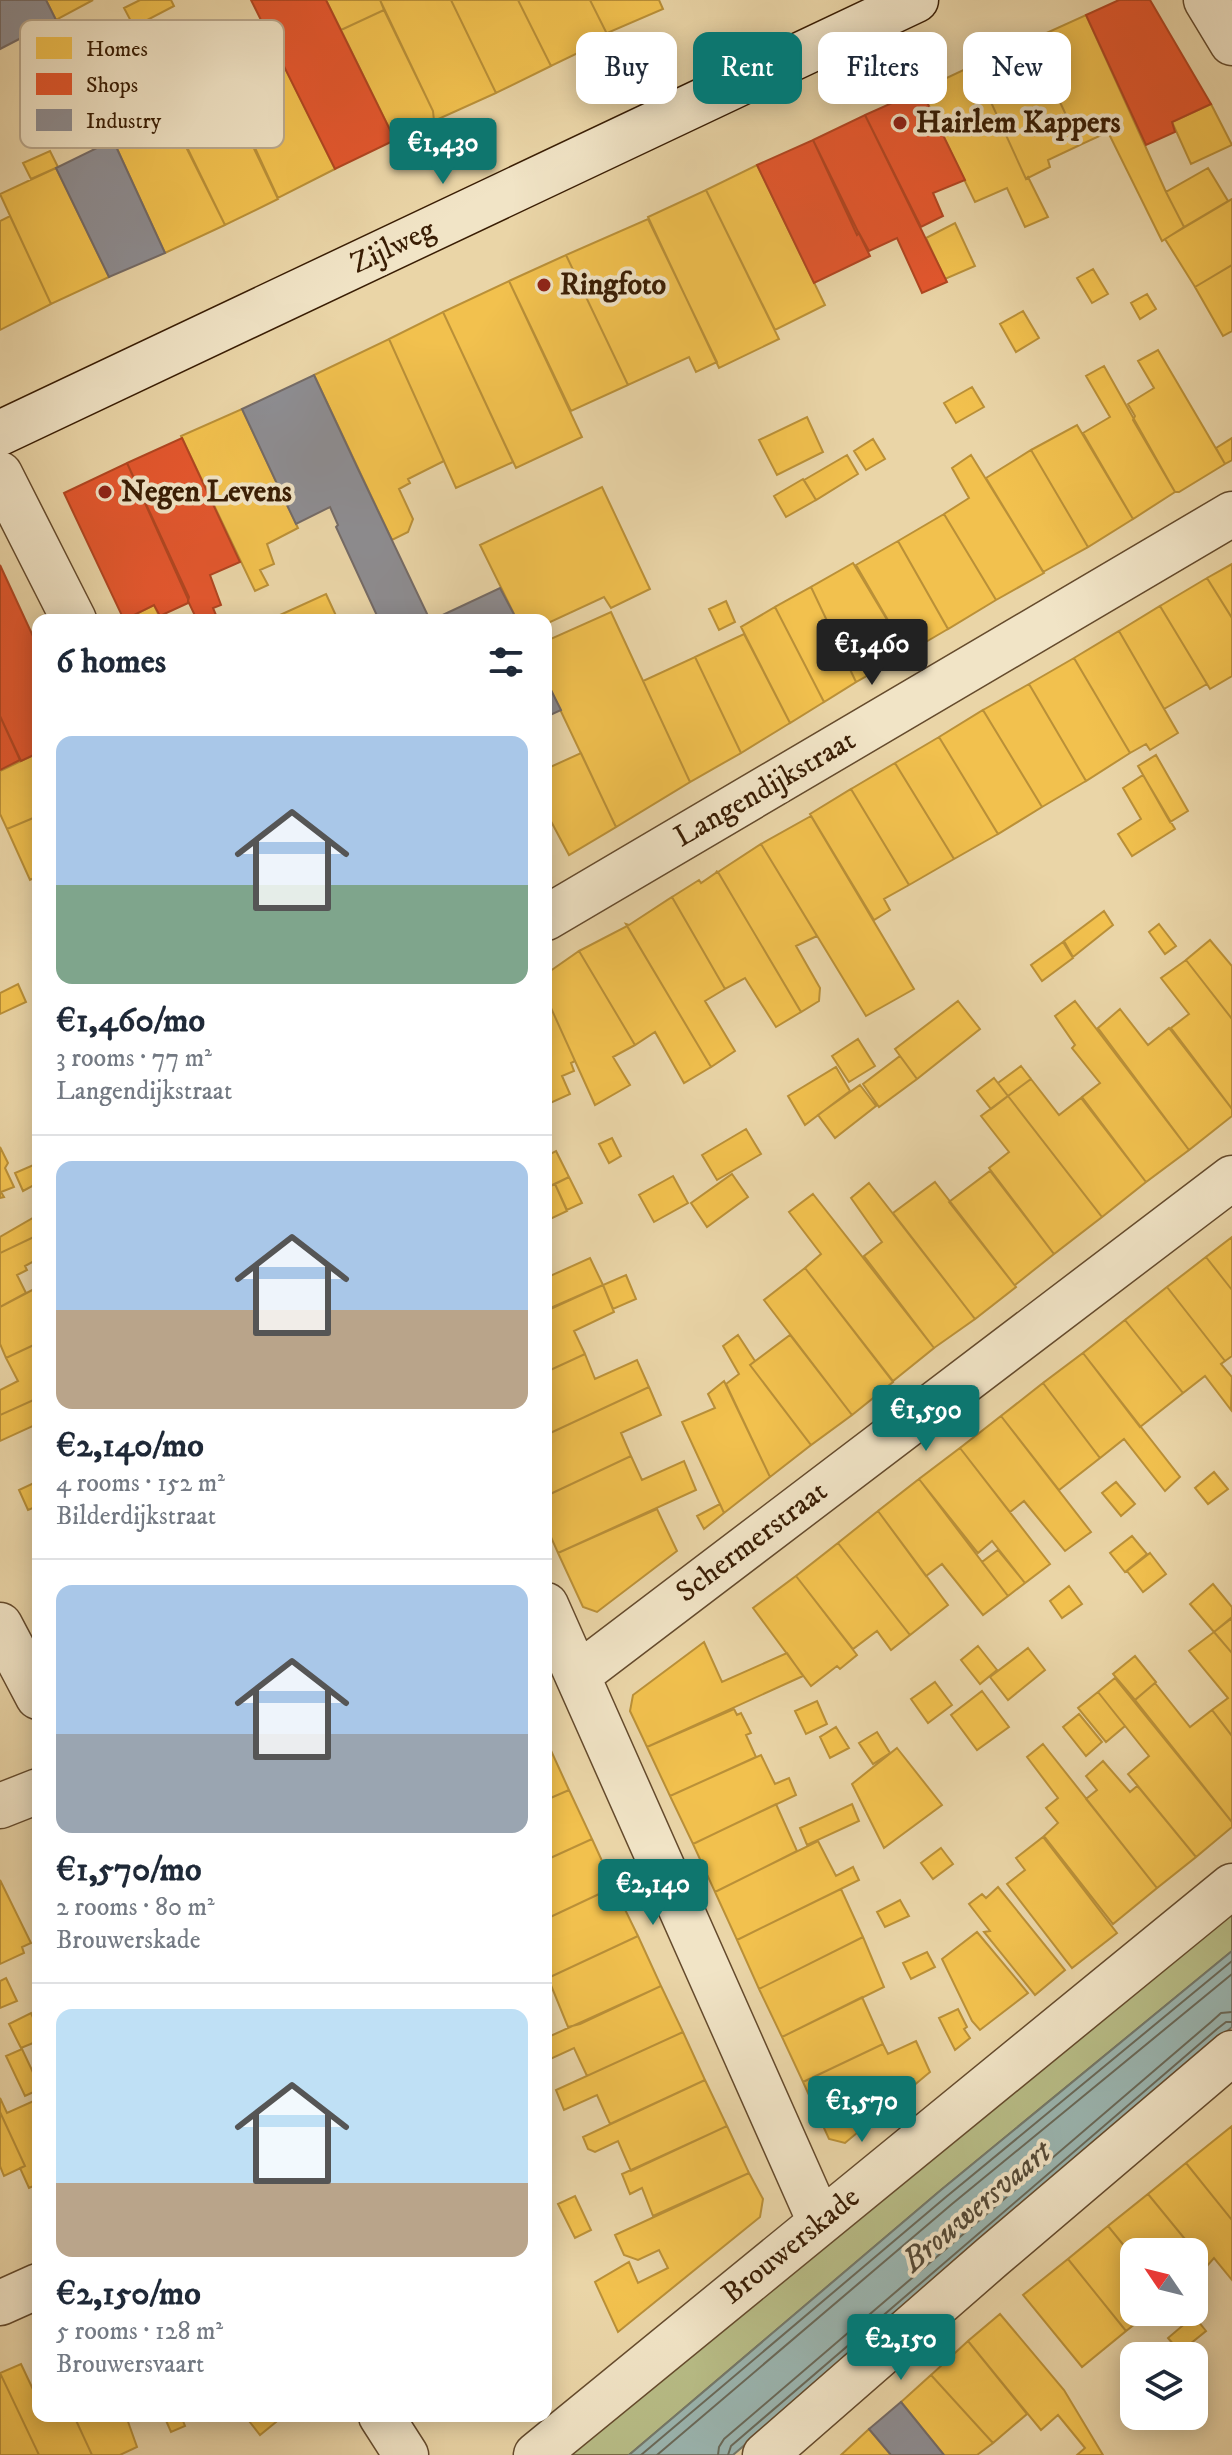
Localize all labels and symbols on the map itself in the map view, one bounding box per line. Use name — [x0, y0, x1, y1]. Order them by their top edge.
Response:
legend — [20, 20, 284, 148]
text: Homes — [86, 36, 148, 63]
text: Shops — [86, 72, 138, 99]
place label: Hairlem Kappers — [916, 105, 1121, 142]
text: Industry — [86, 108, 162, 135]
marker: Hairlem Kappers — [891, 114, 909, 132]
pin: €1,430 — [378, 118, 508, 186]
street label: Zijlweg — [345, 211, 442, 283]
place label: Ringfoto — [560, 267, 666, 304]
marker: Ringfoto — [535, 276, 553, 294]
place label: Negen Levens — [121, 474, 292, 511]
marker: Negen Levens — [96, 483, 114, 501]
pin: €1,460 — [807, 619, 937, 687]
street label: Langendijkstraat — [668, 722, 862, 856]
pin: €1,590 — [861, 1385, 991, 1453]
street label: Schermerstraat — [669, 1473, 835, 1611]
pin: €2,140 — [588, 1859, 718, 1927]
pin: €1,570 — [797, 2076, 927, 2144]
water label: Brouwersvaart — [893, 2131, 1062, 2282]
street label: Brouwerskade — [715, 2179, 867, 2313]
north arrow — [1120, 2238, 1208, 2326]
pin: €2,150 — [836, 2314, 966, 2382]

